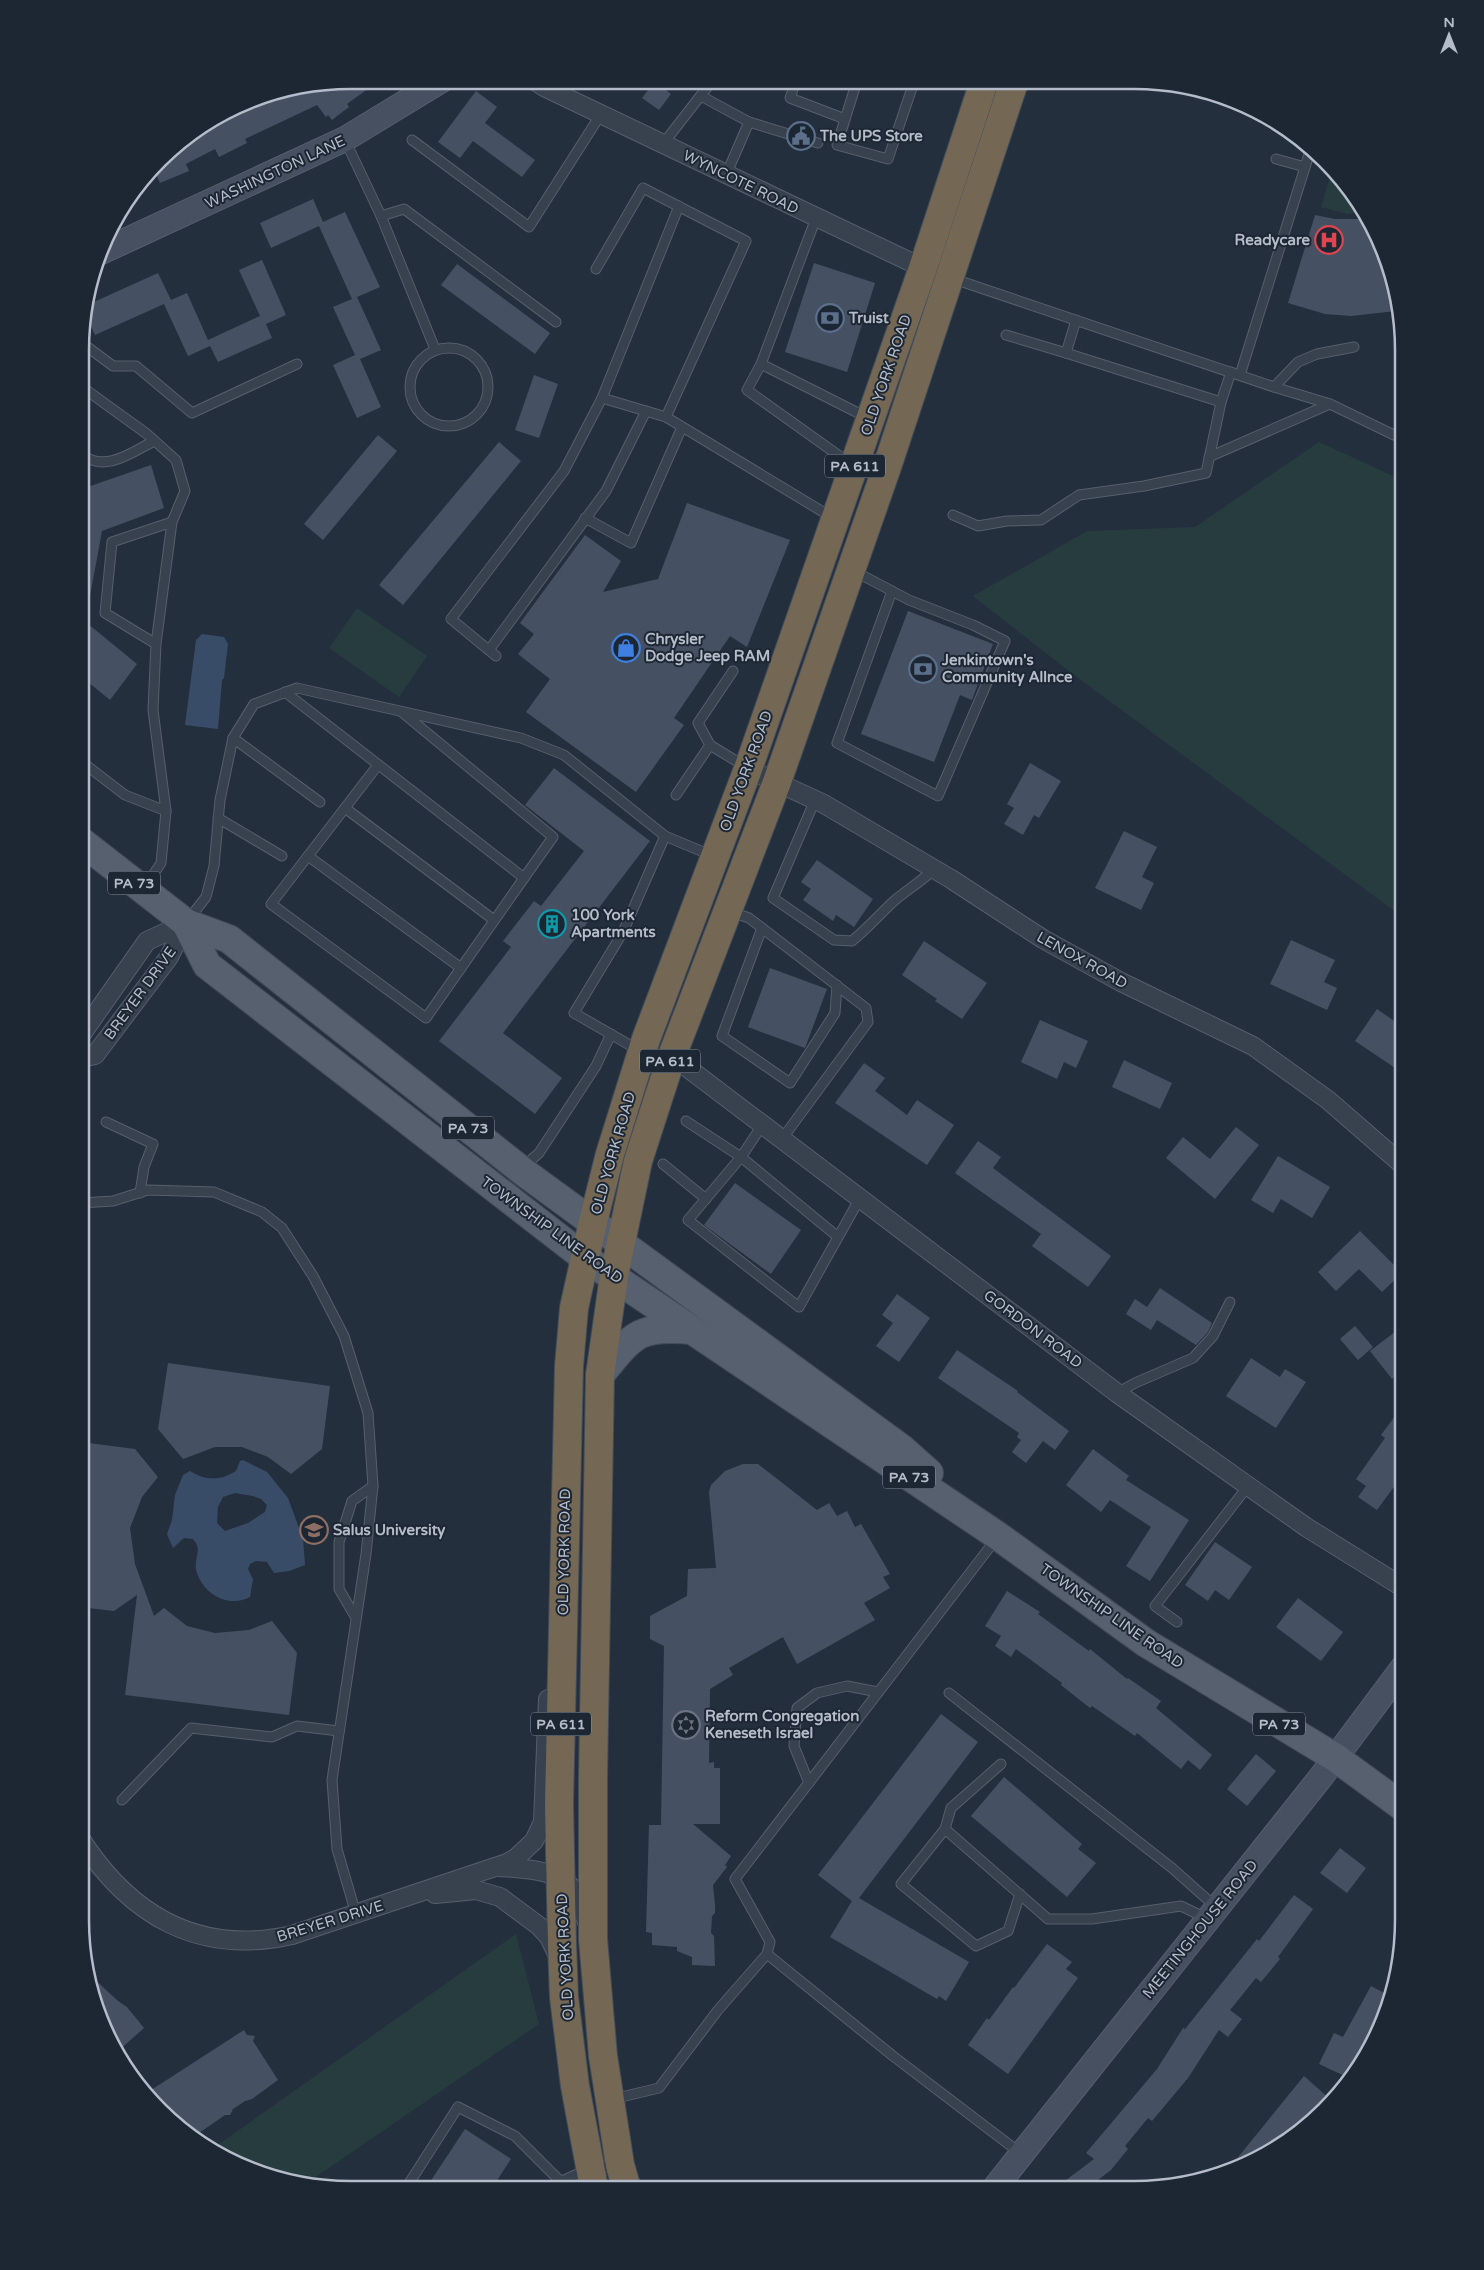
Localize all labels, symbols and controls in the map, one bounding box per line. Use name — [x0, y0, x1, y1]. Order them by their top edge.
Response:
north arrow — [1424, 10, 1474, 60]
text: N — [1443, 14, 1455, 31]
public building icon: The UPS Store — [786, 121, 816, 151]
place label: The UPS Store — [819, 127, 923, 145]
street label: WASHINGTON LANE — [202, 132, 348, 212]
street label: WYNCOTE ROAD — [680, 146, 802, 218]
hospital icon: Readycare — [1314, 225, 1344, 255]
place label: Readycare — [1235, 231, 1311, 250]
bank icon: Truist — [815, 303, 845, 333]
place label: Truist — [848, 309, 889, 327]
street label: OLD YORK ROAD — [857, 312, 915, 438]
road number: PA 611 — [825, 454, 885, 478]
place label: Chrysler Dodge Jeep RAM — [645, 630, 770, 666]
shop icon: Chrysler Dodge Jeep RAM — [611, 633, 641, 663]
place label: Jenkintown's Community Allnce — [941, 651, 1073, 687]
bank icon: Jenkintown's Community Allnce — [908, 654, 938, 684]
street label: OLD YORK ROAD — [716, 708, 776, 834]
road number: PA 73 — [108, 871, 160, 894]
place label: 100 York Apartments — [571, 906, 656, 942]
building icon: 100 York Apartments — [537, 909, 567, 939]
street label: LENOX ROAD — [1033, 928, 1131, 992]
street label: BREYER DRIVE — [100, 943, 180, 1043]
road number: PA 611 — [640, 1050, 700, 1072]
street label: OLD YORK ROAD — [587, 1089, 639, 1217]
road number: PA 73 — [442, 1116, 494, 1140]
street label: TOWNSHIP LINE ROAD — [478, 1173, 626, 1287]
street label: GORDON ROAD — [980, 1286, 1086, 1372]
road number: PA 73 — [883, 1465, 935, 1488]
street label: OLD YORK ROAD — [554, 1488, 574, 1616]
school or university icon: Salus University — [299, 1515, 329, 1545]
place label: Salus University — [333, 1521, 445, 1540]
street label: TOWNSHIP LINE ROAD — [1037, 1560, 1187, 1672]
place label: Reform Congregation Keneseth Israel — [705, 1707, 859, 1742]
synagogue icon: Reform Congregation Keneseth Israel — [671, 1710, 701, 1740]
road number: PA 611 — [531, 1712, 591, 1736]
road number: PA 73 — [1253, 1712, 1305, 1736]
street label: MEETINGHOUSE ROAD — [1139, 1856, 1261, 2002]
street label: OLD YORK ROAD — [553, 1893, 577, 2021]
street label: BREYER DRIVE — [274, 1896, 386, 1946]

